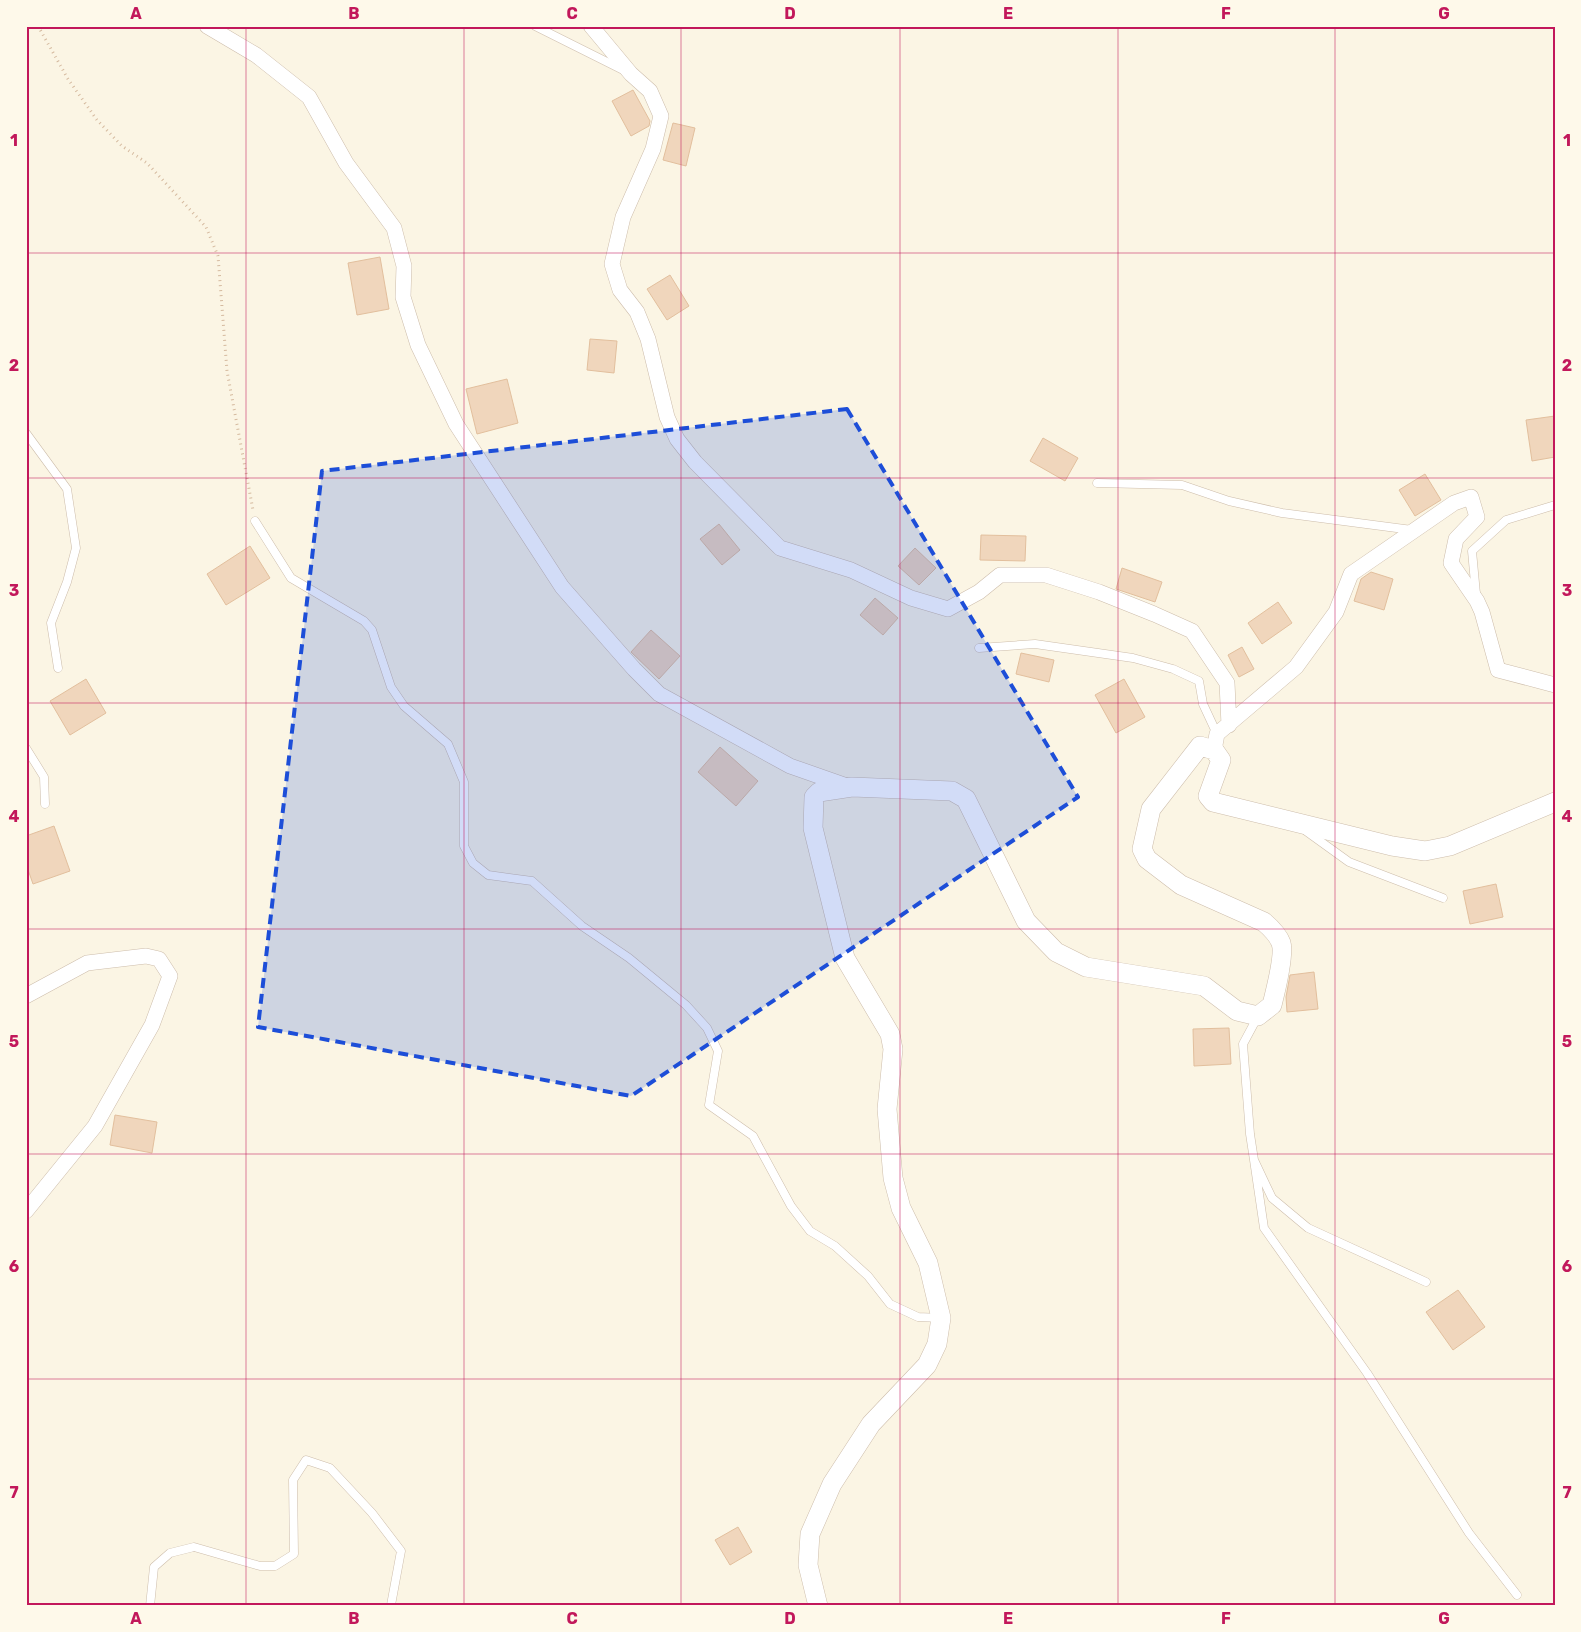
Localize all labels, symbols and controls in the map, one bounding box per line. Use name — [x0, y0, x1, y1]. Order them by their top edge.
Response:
text: A — [130, 4, 142, 23]
text: B — [348, 4, 360, 23]
text: C — [566, 4, 578, 23]
text: D — [784, 4, 796, 23]
text: E — [1003, 4, 1013, 23]
text: F — [1221, 4, 1231, 23]
text: G — [1438, 4, 1450, 23]
text: 1 — [10, 131, 18, 150]
text: 1 — [1563, 131, 1571, 150]
text: 2 — [9, 356, 19, 375]
text: 2 — [1562, 356, 1572, 375]
text: 3 — [9, 581, 19, 600]
text: 3 — [1562, 581, 1572, 600]
text: 4 — [9, 807, 20, 826]
text: 4 — [1562, 807, 1573, 826]
text: 5 — [9, 1032, 19, 1051]
text: 5 — [1562, 1032, 1572, 1051]
text: 6 — [9, 1257, 19, 1276]
text: 6 — [1562, 1257, 1572, 1276]
text: 7 — [9, 1483, 19, 1502]
text: 7 — [1562, 1483, 1572, 1502]
text: A — [130, 1609, 142, 1628]
text: B — [348, 1609, 360, 1628]
text: C — [566, 1609, 578, 1628]
text: D — [784, 1609, 796, 1628]
text: E — [1003, 1609, 1013, 1628]
text: F — [1221, 1609, 1231, 1628]
text: G — [1438, 1609, 1450, 1628]

